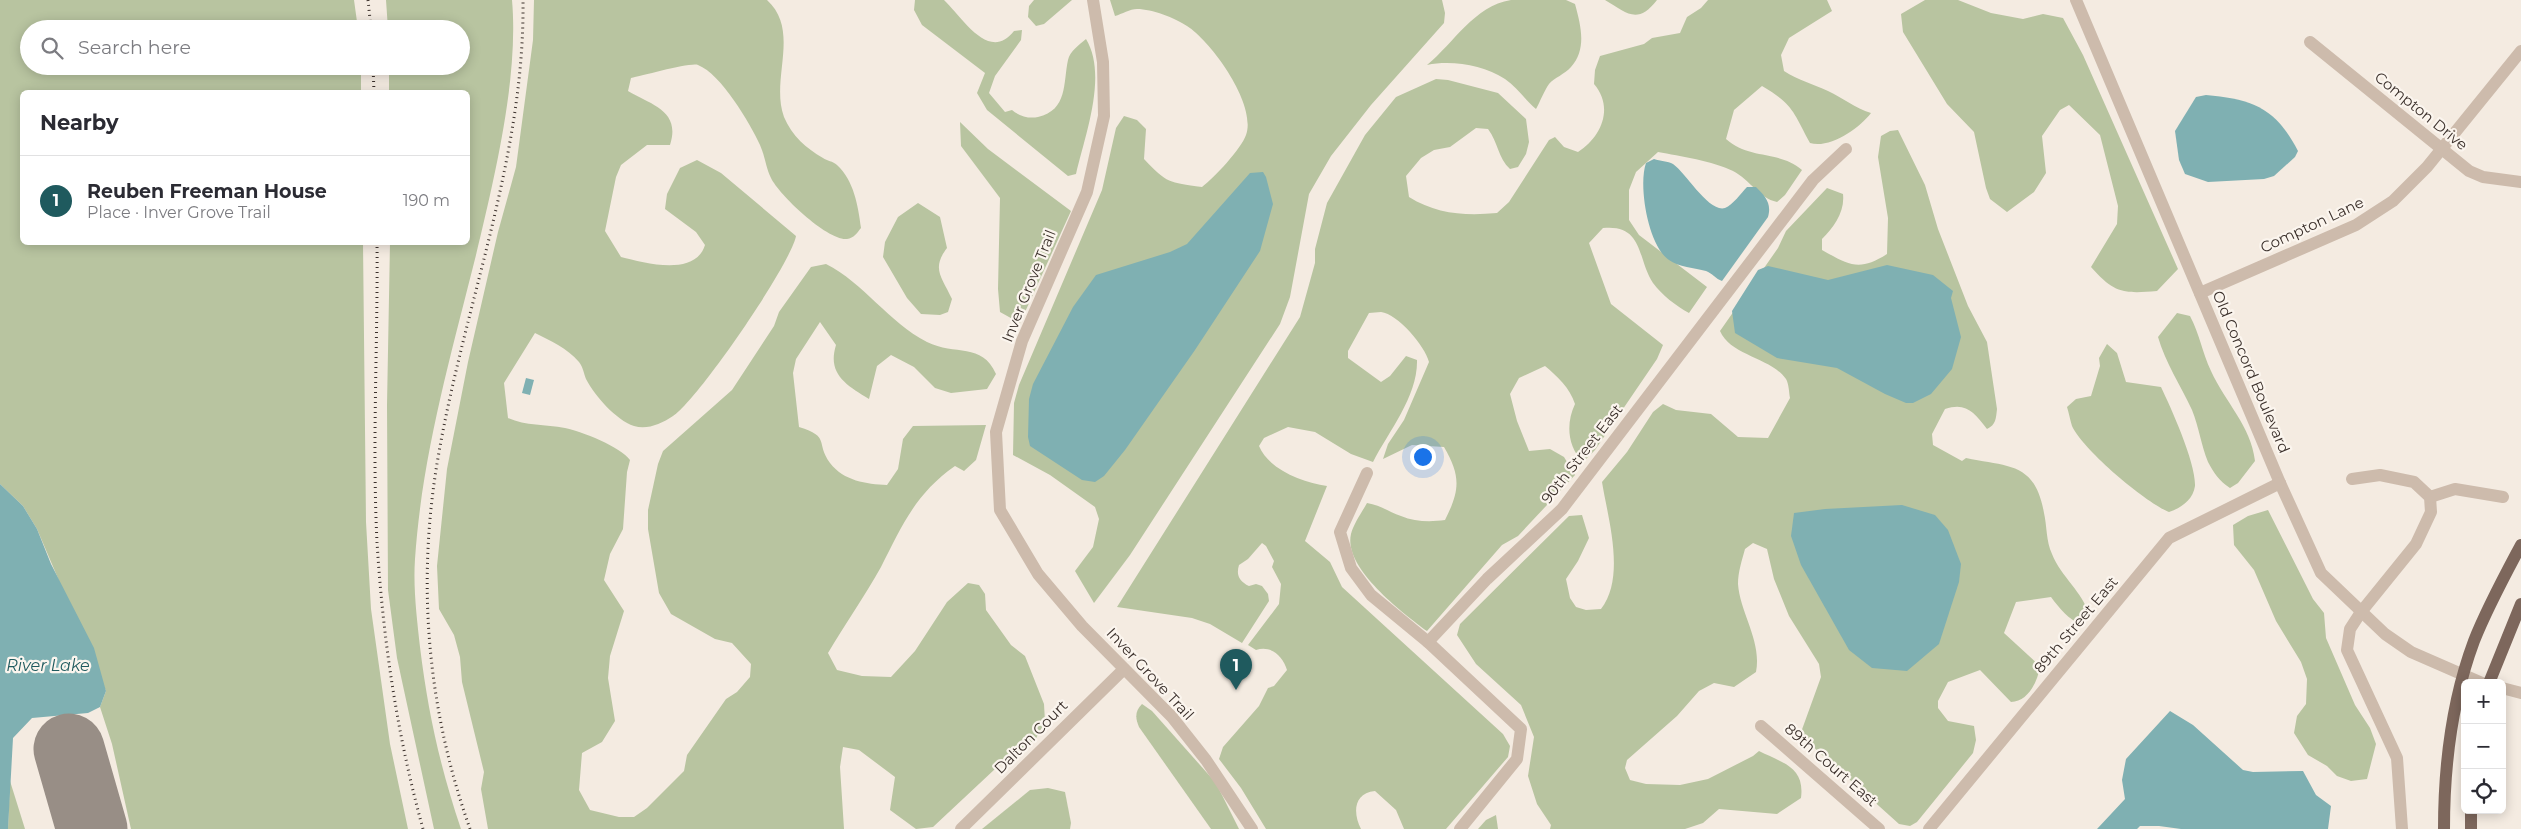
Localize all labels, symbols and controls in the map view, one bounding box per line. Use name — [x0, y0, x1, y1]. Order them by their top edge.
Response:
search box — [20, 20, 470, 75]
icon: search — [38, 34, 66, 62]
text: Search here — [78, 36, 191, 59]
street label: Compton Drive — [2371, 67, 2472, 154]
text: Nearby — [40, 110, 119, 135]
text: Reuben Freeman House — [87, 180, 327, 203]
text: 1 — [53, 191, 59, 210]
text: 190 m — [403, 191, 450, 210]
street label: Compton Lane — [2257, 192, 2367, 257]
text: Place · Inver Grove Trail — [87, 203, 271, 222]
street label: Inver Grove Trail — [997, 227, 1060, 345]
street label: Old Concord Boulevard — [2209, 288, 2294, 456]
street label: 90th Street East — [1537, 400, 1626, 507]
your location — [1410, 444, 1436, 470]
street label: 89th Street East — [2030, 572, 2122, 677]
street label: Inver Grove Trail — [1103, 623, 1198, 724]
pin: 1 — [1220, 649, 1252, 690]
water label: River Lake — [6, 656, 90, 675]
map controls — [2461, 679, 2506, 814]
button: + — [2461, 679, 2506, 724]
street label: Dalton Court — [990, 696, 1071, 777]
street label: 89th Court East — [1781, 719, 1882, 810]
button: − — [2461, 724, 2506, 769]
button: locate — [2461, 769, 2506, 814]

